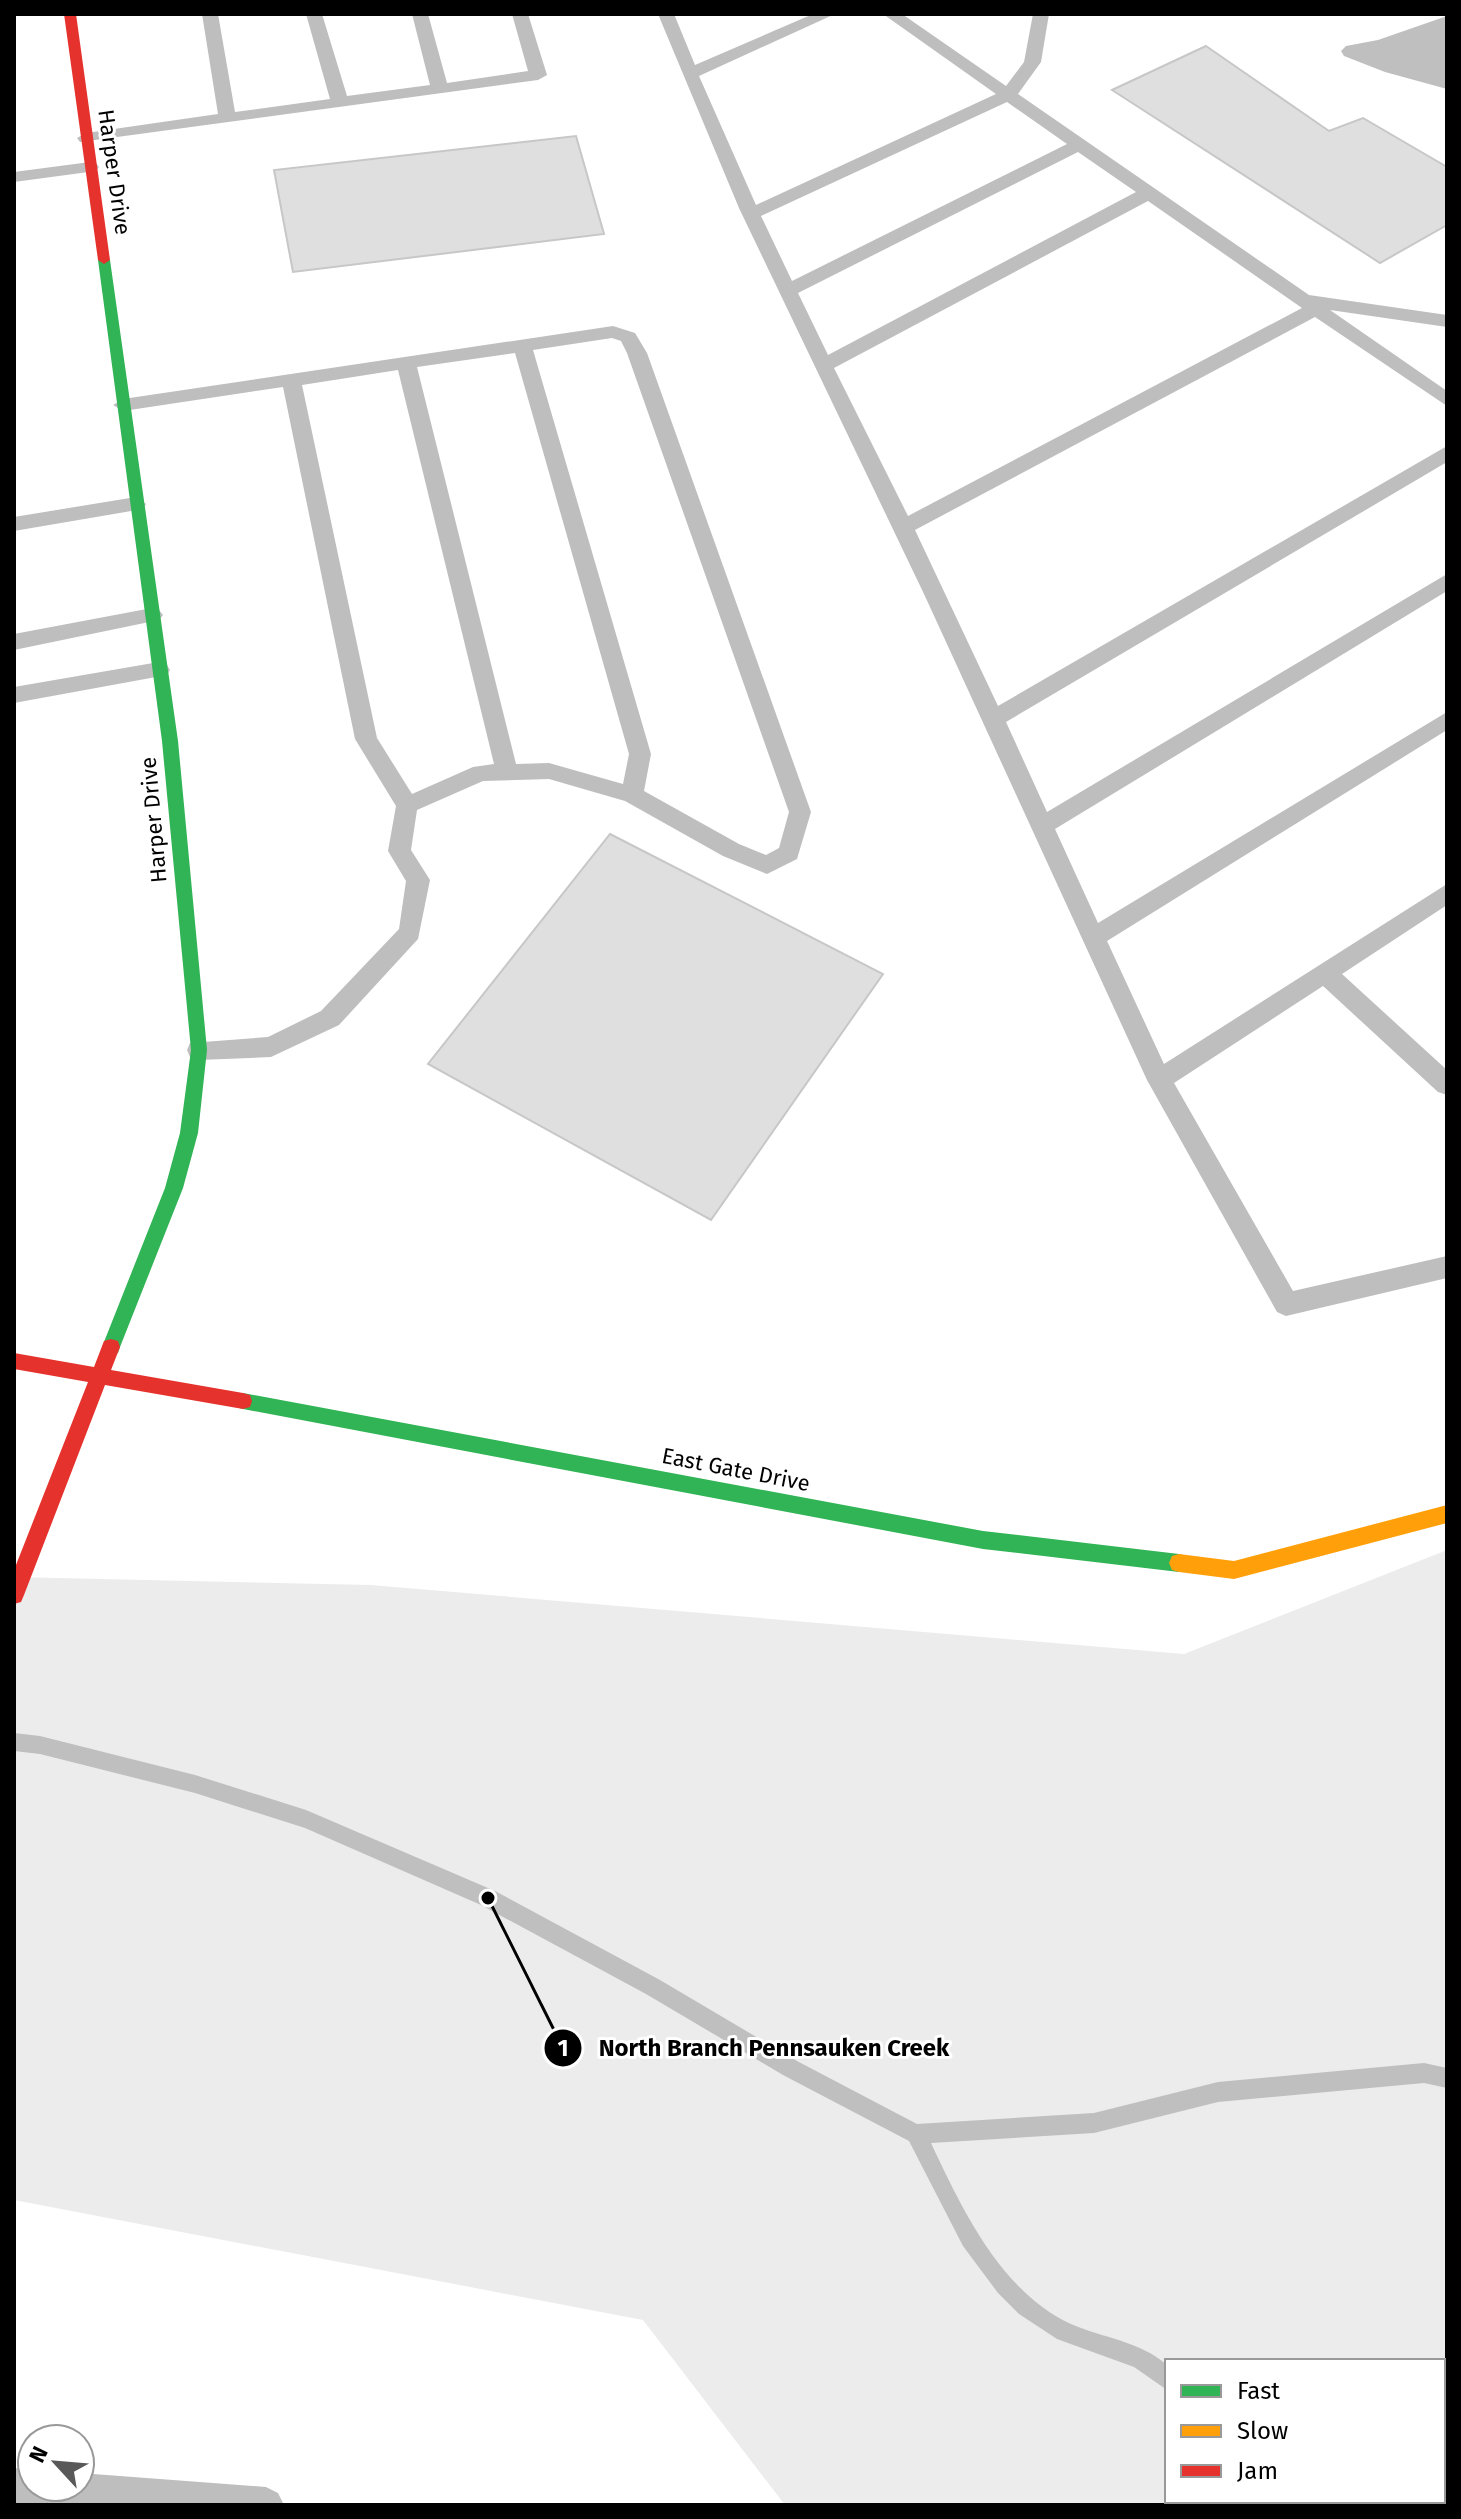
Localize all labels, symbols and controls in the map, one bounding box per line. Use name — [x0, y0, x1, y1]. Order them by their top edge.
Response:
street label: Harper Drive — [92, 108, 137, 237]
street label: Harper Drive — [135, 756, 172, 884]
street label: East Gate Drive — [660, 1442, 812, 1497]
callout: North Branch Pennsauken Creek — [543, 2024, 966, 2072]
text: 1 — [557, 2034, 569, 2062]
text: North Branch Pennsauken Creek — [599, 2034, 950, 2062]
legend — [1165, 2359, 1445, 2503]
text: Fast — [1237, 2377, 1280, 2405]
text: Slow — [1237, 2417, 1288, 2445]
north arrow — [16, 2423, 96, 2503]
text: N — [23, 2442, 54, 2467]
text: Jam — [1237, 2457, 1278, 2485]

